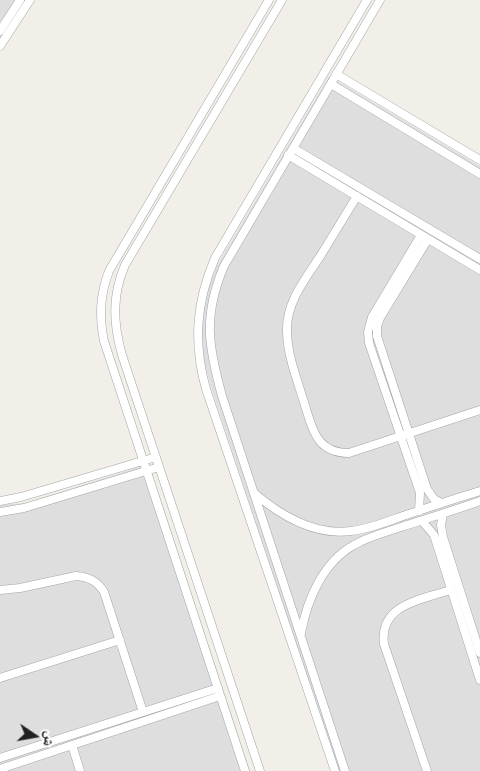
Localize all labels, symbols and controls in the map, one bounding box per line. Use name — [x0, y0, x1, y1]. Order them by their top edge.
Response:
north arrow — [10, 711, 60, 761]
text: ش — [39, 730, 60, 748]

